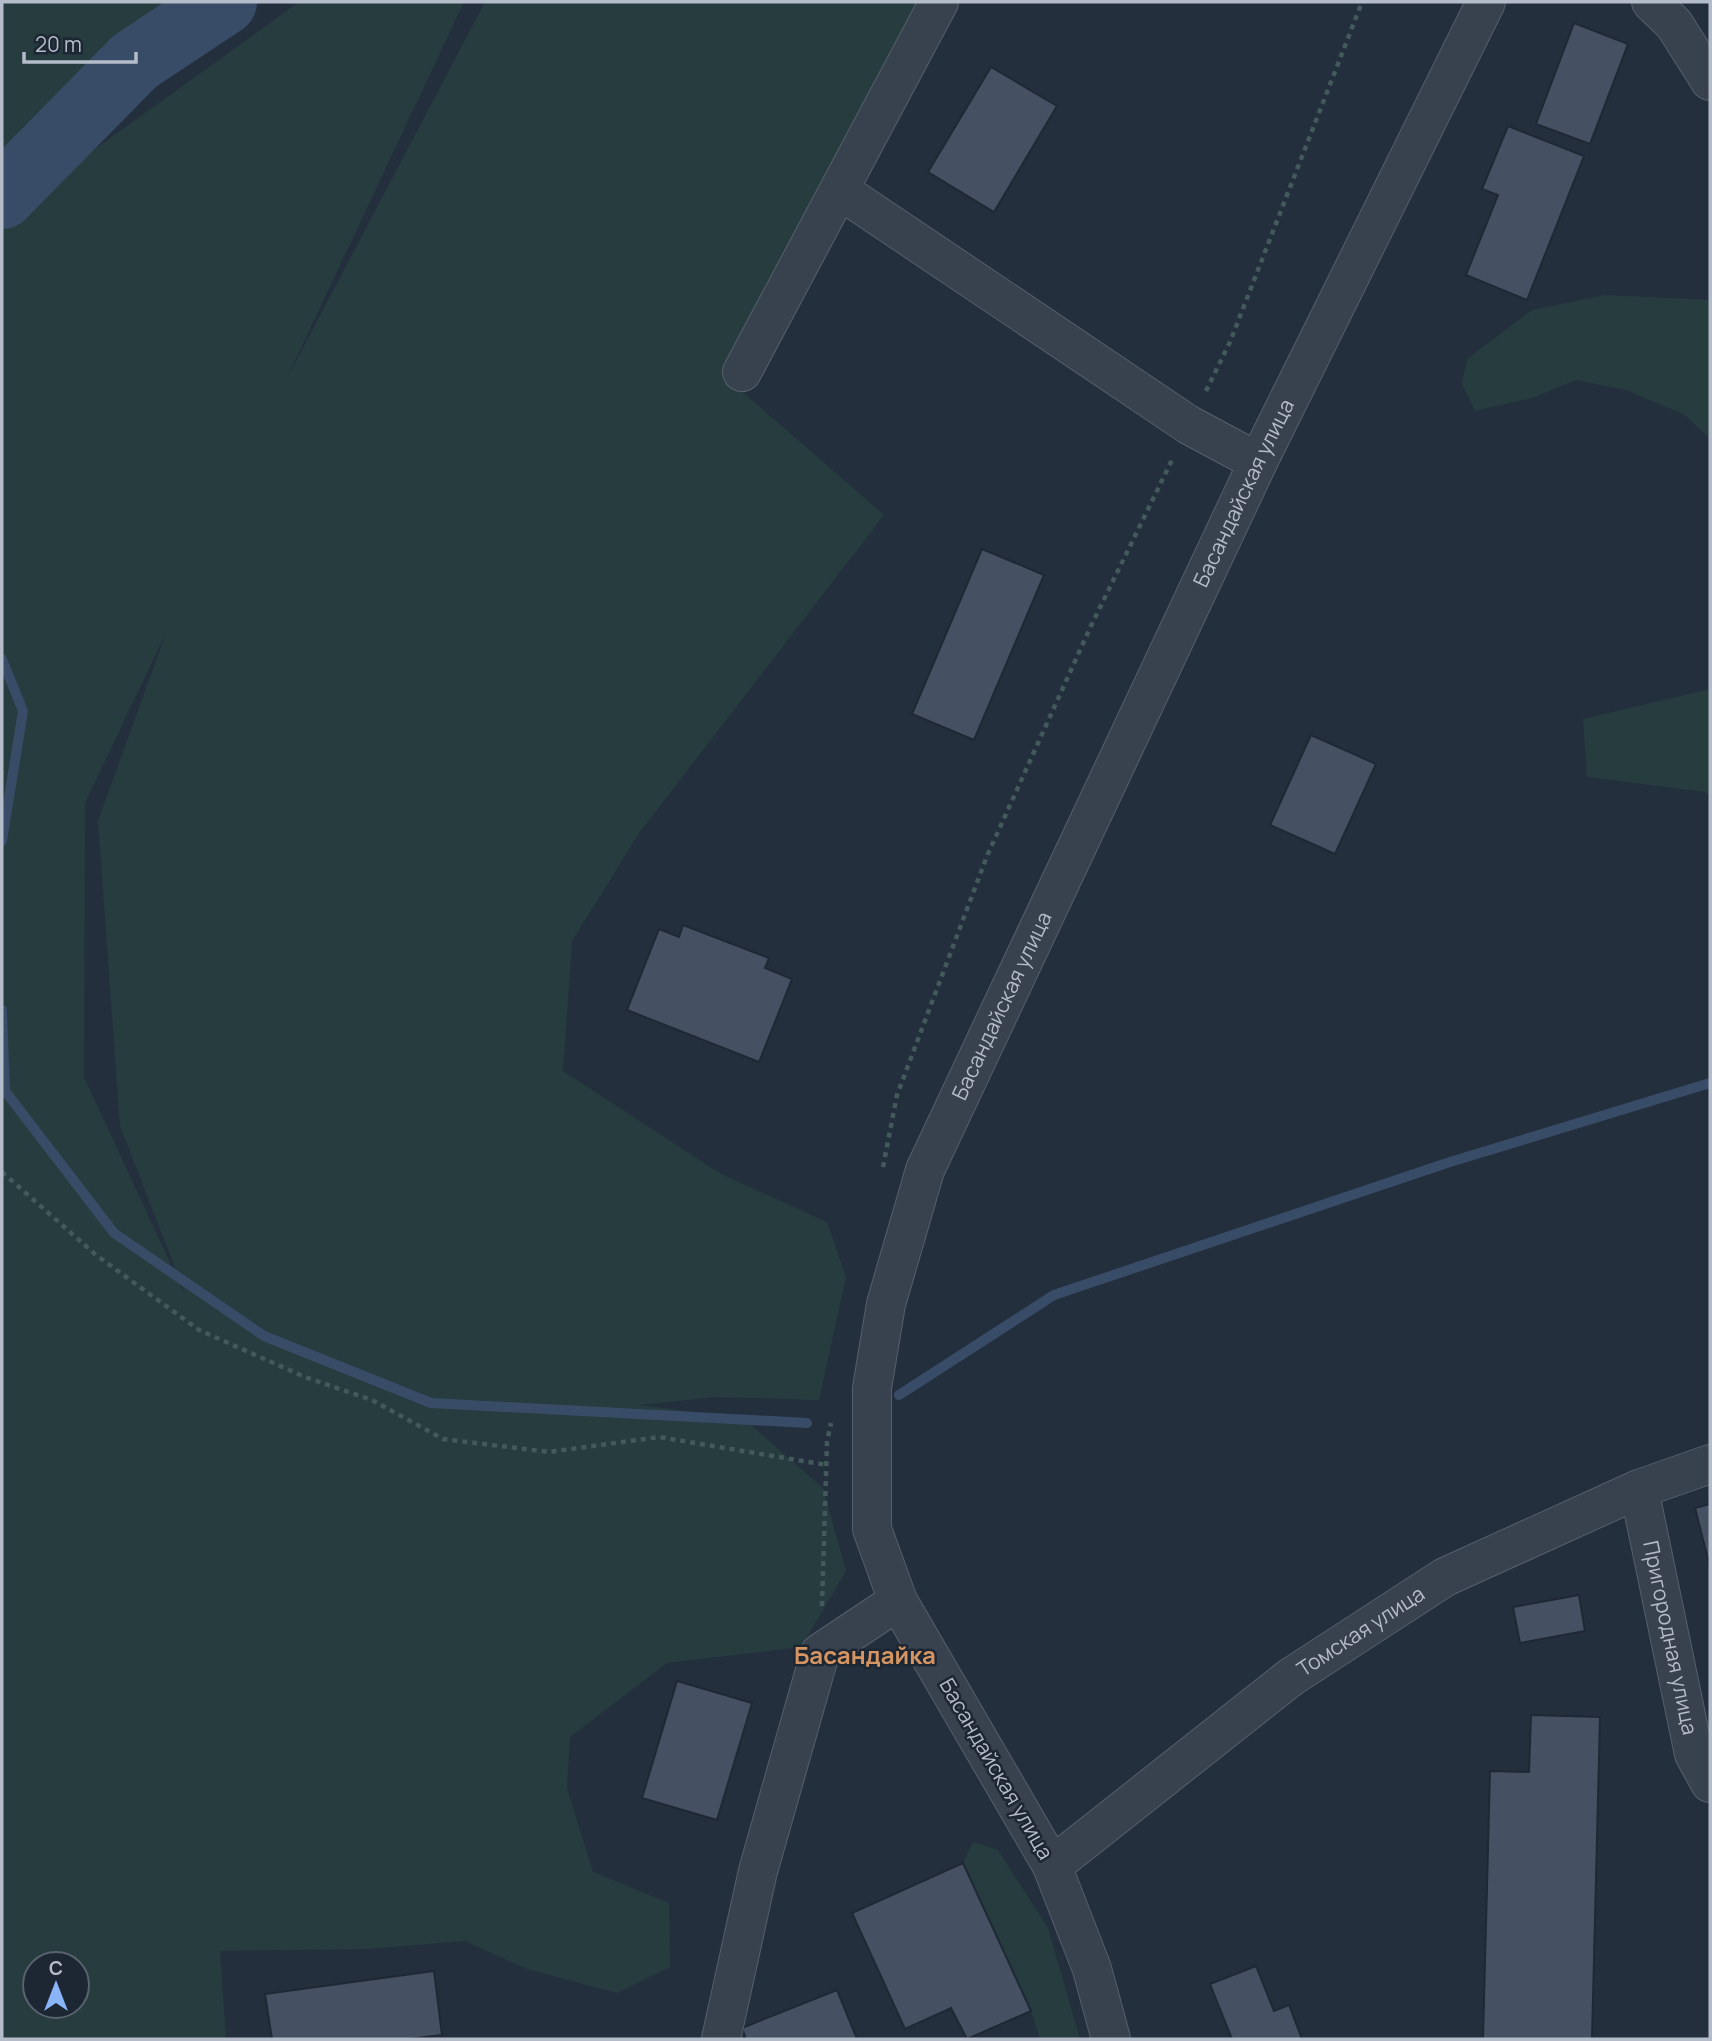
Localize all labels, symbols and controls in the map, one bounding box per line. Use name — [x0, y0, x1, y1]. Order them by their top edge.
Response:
scale bar — [24, 21, 136, 65]
text: 20 m — [35, 30, 82, 58]
street label: Басандайская улица — [1186, 394, 1300, 591]
street label: Басандайская улица — [945, 907, 1058, 1104]
street label: Пригородная улица — [1637, 1538, 1705, 1737]
street label: Томская улица — [1291, 1579, 1429, 1682]
district label: Басандайка — [794, 1638, 936, 1671]
street label: Басандайская улица — [933, 1673, 1060, 1864]
north arrow — [21, 1950, 91, 2020]
text: С — [49, 1955, 63, 1981]

